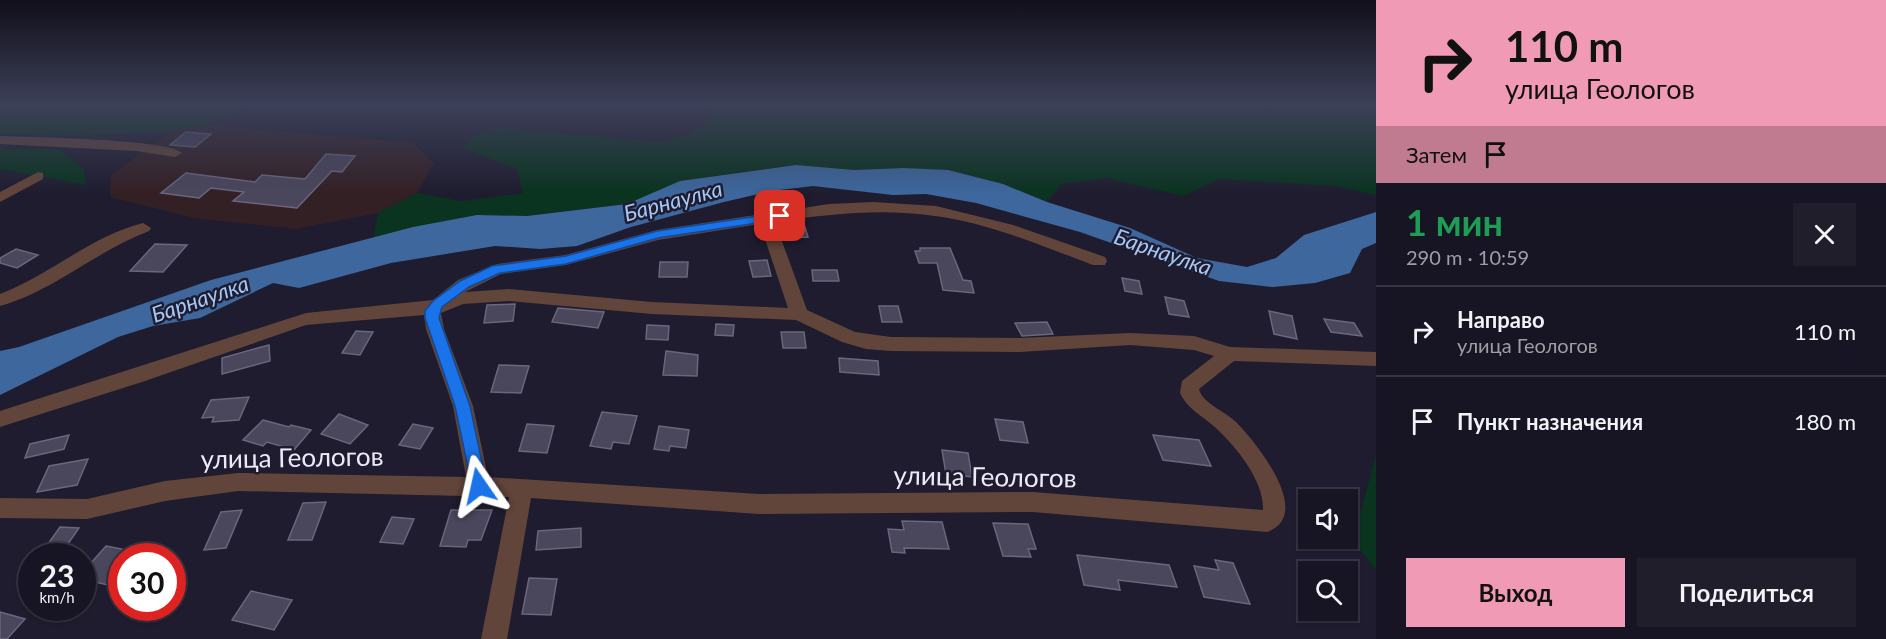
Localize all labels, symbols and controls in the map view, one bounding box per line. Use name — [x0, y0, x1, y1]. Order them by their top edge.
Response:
text: 110 m — [1505, 21, 1623, 71]
icon: right — [1406, 24, 1484, 102]
text: улица Геологов — [1505, 72, 1695, 105]
icon: arrive — [1479, 138, 1512, 171]
text: Затем — [1406, 141, 1467, 168]
water label: Барнаулка — [621, 174, 725, 227]
pin — [754, 190, 805, 241]
icon: arrive — [763, 199, 796, 232]
text: 1 мин — [1406, 200, 1503, 244]
button: close — [1793, 203, 1856, 266]
water label: Барнаулка — [1111, 222, 1215, 281]
text: 290 m · 10:59 — [1406, 245, 1529, 269]
water label: Барнаулка — [148, 269, 252, 328]
text: Направо — [1457, 306, 1545, 333]
icon: right — [1406, 315, 1439, 348]
text: 110 m — [1794, 318, 1856, 345]
text: улица Геологов — [1457, 333, 1598, 357]
icon: arrive — [1406, 405, 1439, 438]
text: Пункт назначения — [1457, 408, 1643, 435]
text: 180 m — [1794, 408, 1856, 435]
street label: улица Геологов — [200, 439, 384, 475]
position arrow — [447, 454, 511, 518]
street label: улица Геологов — [893, 458, 1077, 494]
map controls — [1298, 489, 1358, 621]
button: sound — [1298, 489, 1358, 549]
speed limit sign: 30 — [108, 543, 186, 621]
text: 23 — [40, 557, 74, 593]
button: Выход — [1406, 558, 1625, 627]
button: Поделиться — [1637, 558, 1856, 627]
button: search — [1298, 561, 1358, 621]
text: km/h — [39, 588, 75, 606]

